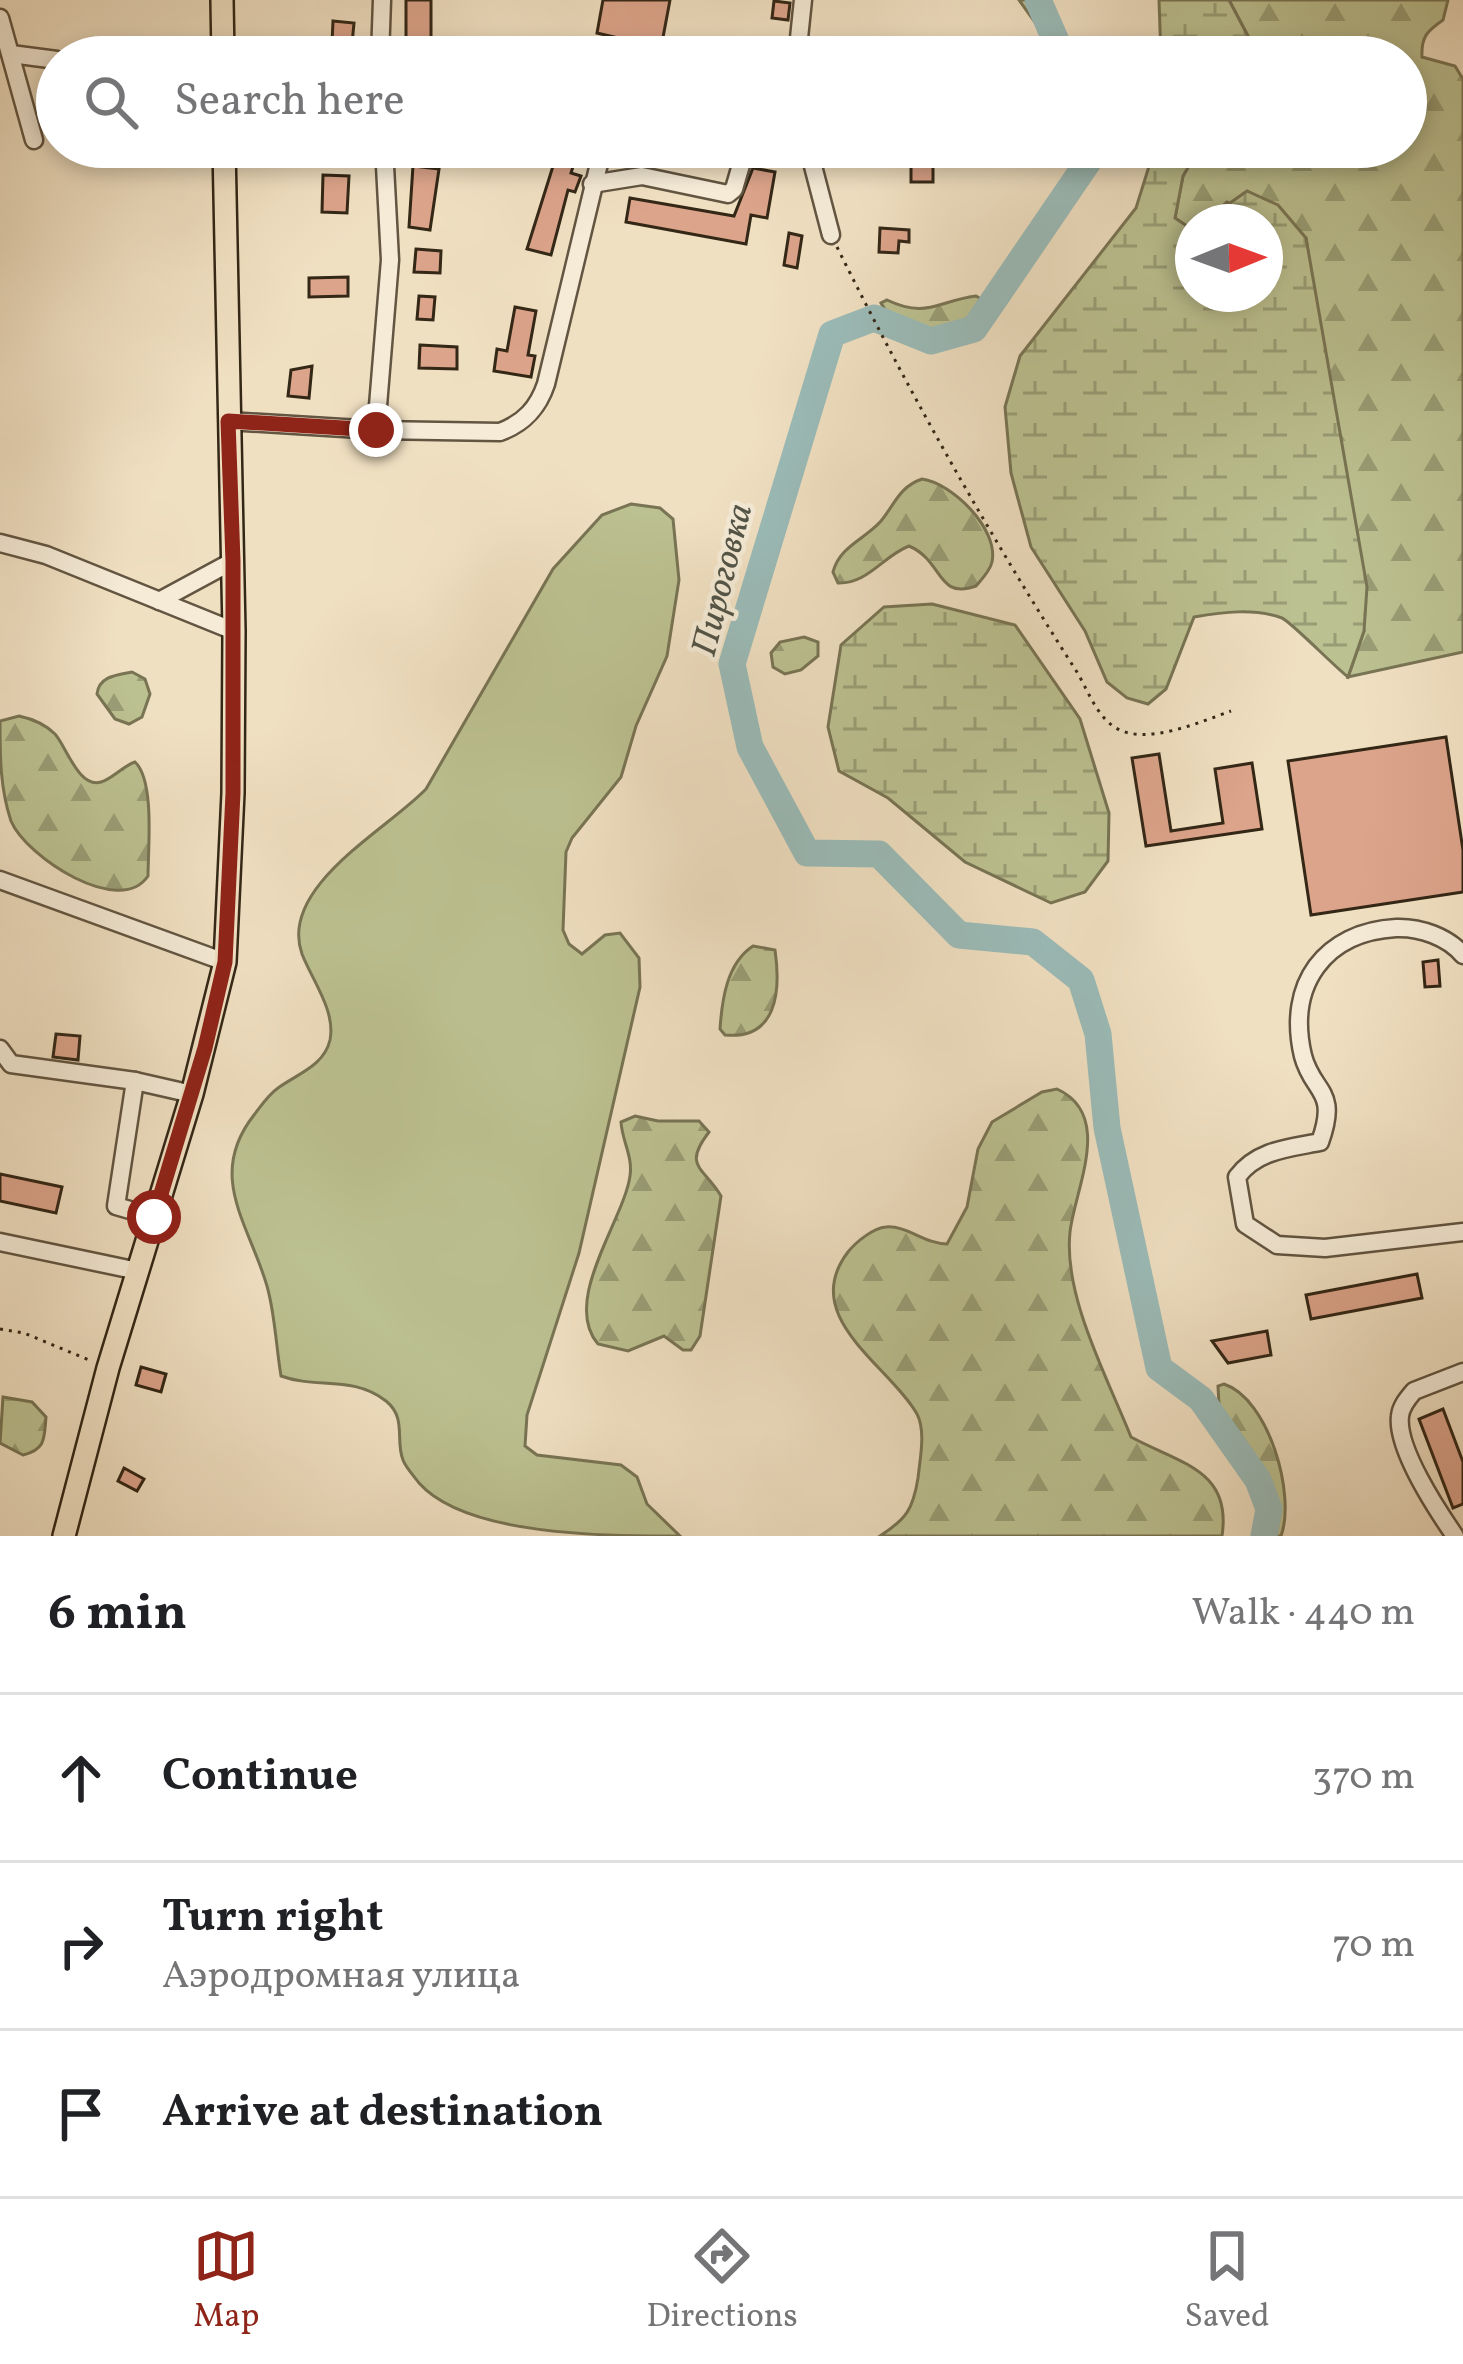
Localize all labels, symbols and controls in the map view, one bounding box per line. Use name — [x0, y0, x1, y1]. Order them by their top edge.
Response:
search box — [36, 36, 1427, 168]
icon: search — [78, 69, 144, 135]
text: Search here — [174, 71, 405, 134]
north arrow — [1175, 204, 1283, 312]
route end — [349, 403, 403, 457]
water label: Пироговка — [681, 499, 767, 661]
route start — [127, 1190, 181, 1244]
text: 6 min — [48, 1579, 187, 1650]
text: Walk · 440 m — [1191, 1587, 1415, 1641]
icon: ahead — [48, 1745, 114, 1811]
text: Continue — [162, 1746, 358, 1809]
text: 370 m — [1312, 1751, 1415, 1805]
text: Turn right — [162, 1887, 383, 1950]
icon: right — [48, 1913, 114, 1979]
text: 70 m — [1332, 1919, 1415, 1973]
text: Аэродромная улица — [162, 1950, 520, 2004]
icon: arrive — [48, 2081, 114, 2147]
text: Arrive at destination — [162, 2082, 603, 2145]
tab: Map — [193, 2223, 260, 2341]
tab: Directions — [646, 2223, 798, 2341]
tab: Saved — [1185, 2223, 1270, 2341]

